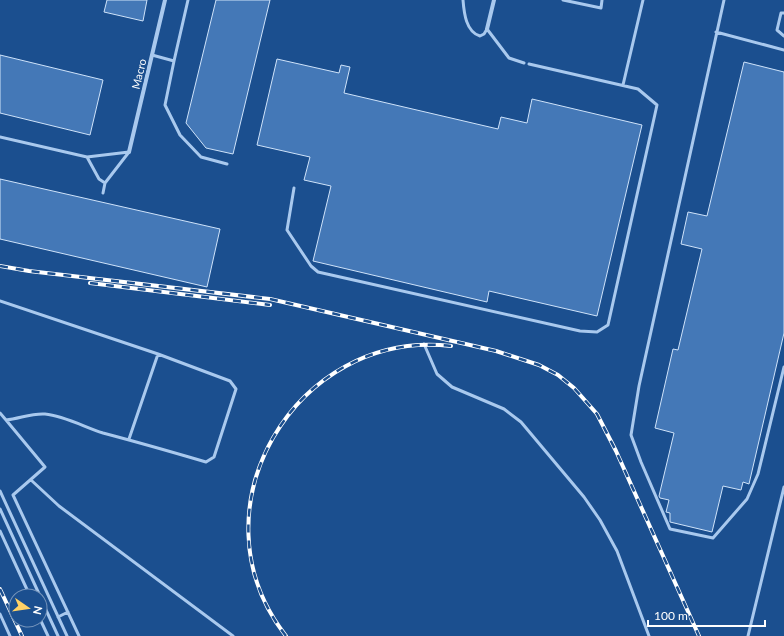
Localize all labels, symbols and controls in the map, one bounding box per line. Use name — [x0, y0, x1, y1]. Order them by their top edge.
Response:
street label: Macro — [128, 57, 149, 90]
north arrow — [8, 588, 48, 628]
scale bar — [648, 602, 765, 628]
text: N — [31, 605, 46, 616]
text: 100 m — [654, 608, 688, 623]

